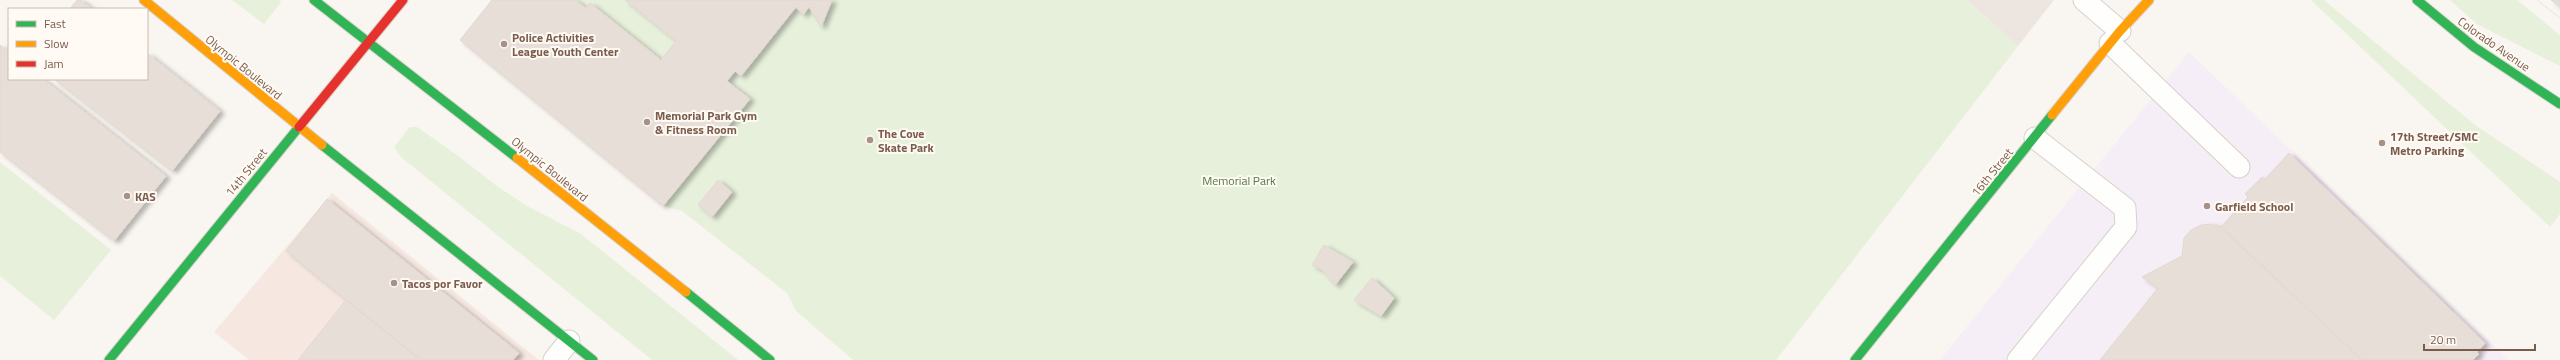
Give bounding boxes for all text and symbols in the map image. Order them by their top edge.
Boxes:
legend [8,8,148,80]
street label: Colorado Avenue [2454,12,2534,76]
text: Fast [44,14,67,33]
place label: Police Activities League Youth Center [512,28,619,61]
street label: Olympic Boulevard [201,30,287,104]
text: Slow [44,34,69,53]
marker: Police Activities League Youth Center [499,39,509,49]
text: Jam [44,54,64,73]
place label: Memorial Park Gym & Fitness Room [655,106,757,139]
marker: Memorial Park Gym & Fitness Room [642,117,652,127]
place label: The Cove Skate Park [878,124,935,157]
place label: 17th Street/SMC Metro Parking [2390,127,2478,160]
street label: Olympic Boulevard [507,132,593,206]
marker: The Cove Skate Park [865,135,875,145]
marker: 17th Street/SMC Metro Parking [2377,138,2387,148]
street label: 14th Street [220,143,272,200]
street label: 16th Street [1966,143,2018,200]
park label: Memorial Park [1202,171,1276,190]
place label: KAS [135,187,156,206]
marker: KAS [122,191,132,201]
place label: Garfield School [2215,197,2293,216]
marker: Garfield School [2202,201,2212,211]
place label: Tacos por Favor [402,274,483,293]
marker: Tacos por Favor [389,278,399,288]
scale bar [2424,326,2535,352]
text: 20 m [2430,330,2456,349]

